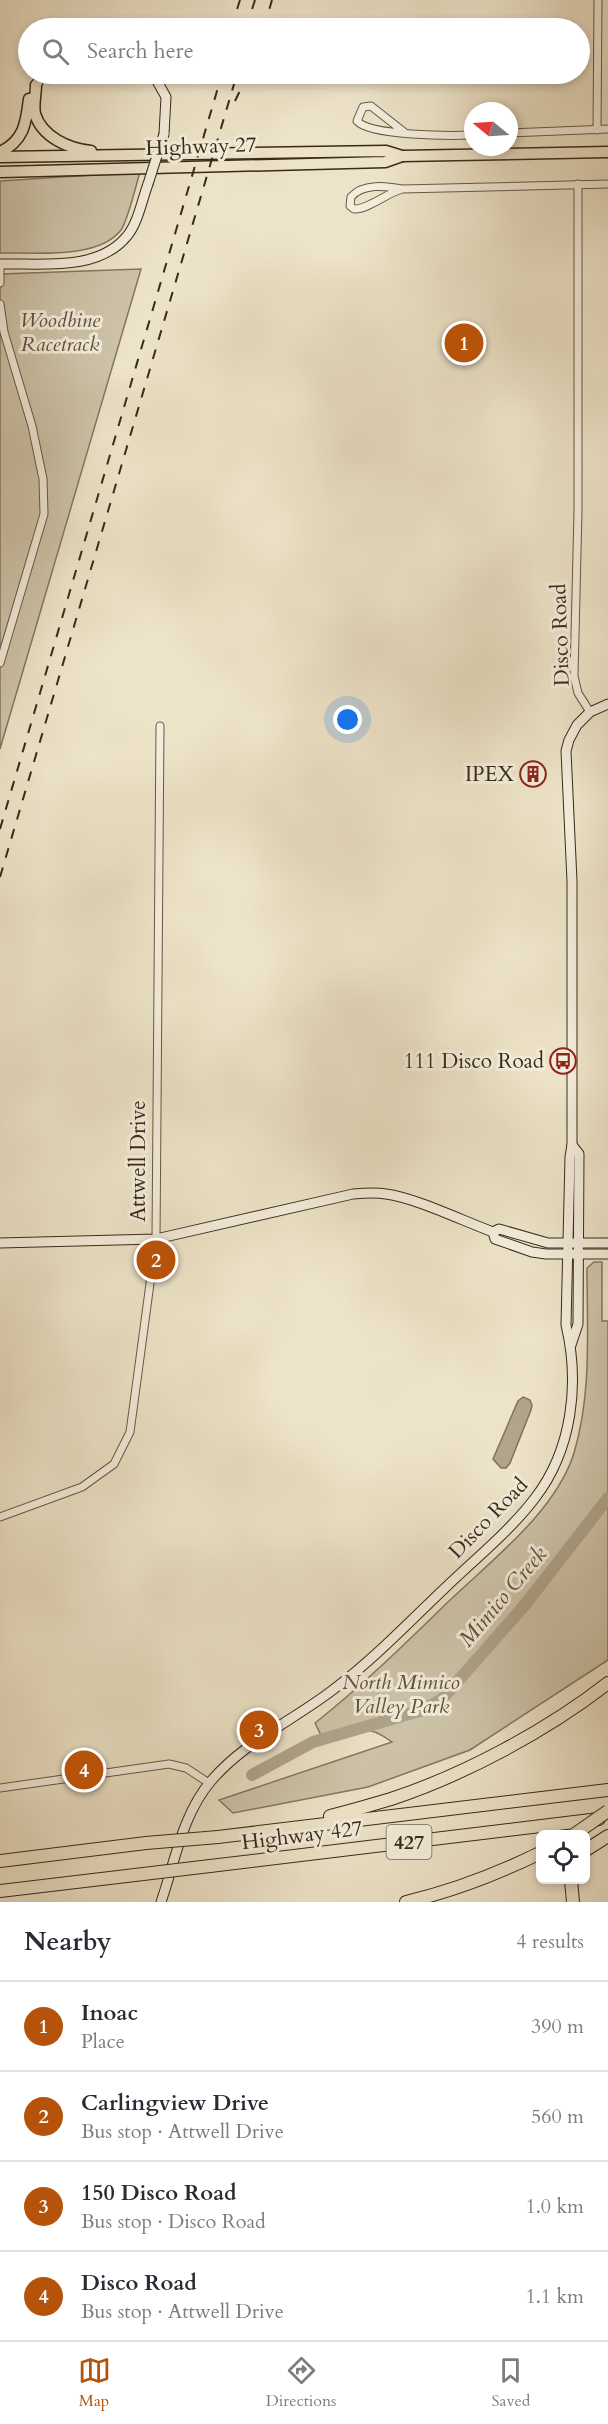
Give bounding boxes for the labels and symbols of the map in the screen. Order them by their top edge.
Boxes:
north arrow [464,102,518,156]
street label: Highway 27 [145,130,257,163]
park label: Woodbine Racetrack [20,306,101,359]
pin: 1 [444,320,484,366]
street label: Disco Road [544,583,577,687]
your location [333,705,362,734]
building icon: IPEX [518,759,548,789]
place label: IPEX [465,760,514,789]
bus stop icon: 111 Disco Road [548,1046,578,1076]
place label: 111 Disco Road [403,1047,544,1076]
street label: Attwell Drive [124,1100,153,1222]
pin: 2 [136,1238,176,1282]
street label: Disco Road [442,1471,534,1565]
water label: Mimico Creek [452,1540,554,1653]
park label: North Mimico Valley Park [342,1668,460,1721]
pin: 3 [240,1708,278,1752]
pin: 4 [64,1748,104,1792]
street label: Highway 427 [240,1814,364,1857]
road number: 427 [386,1825,432,1859]

